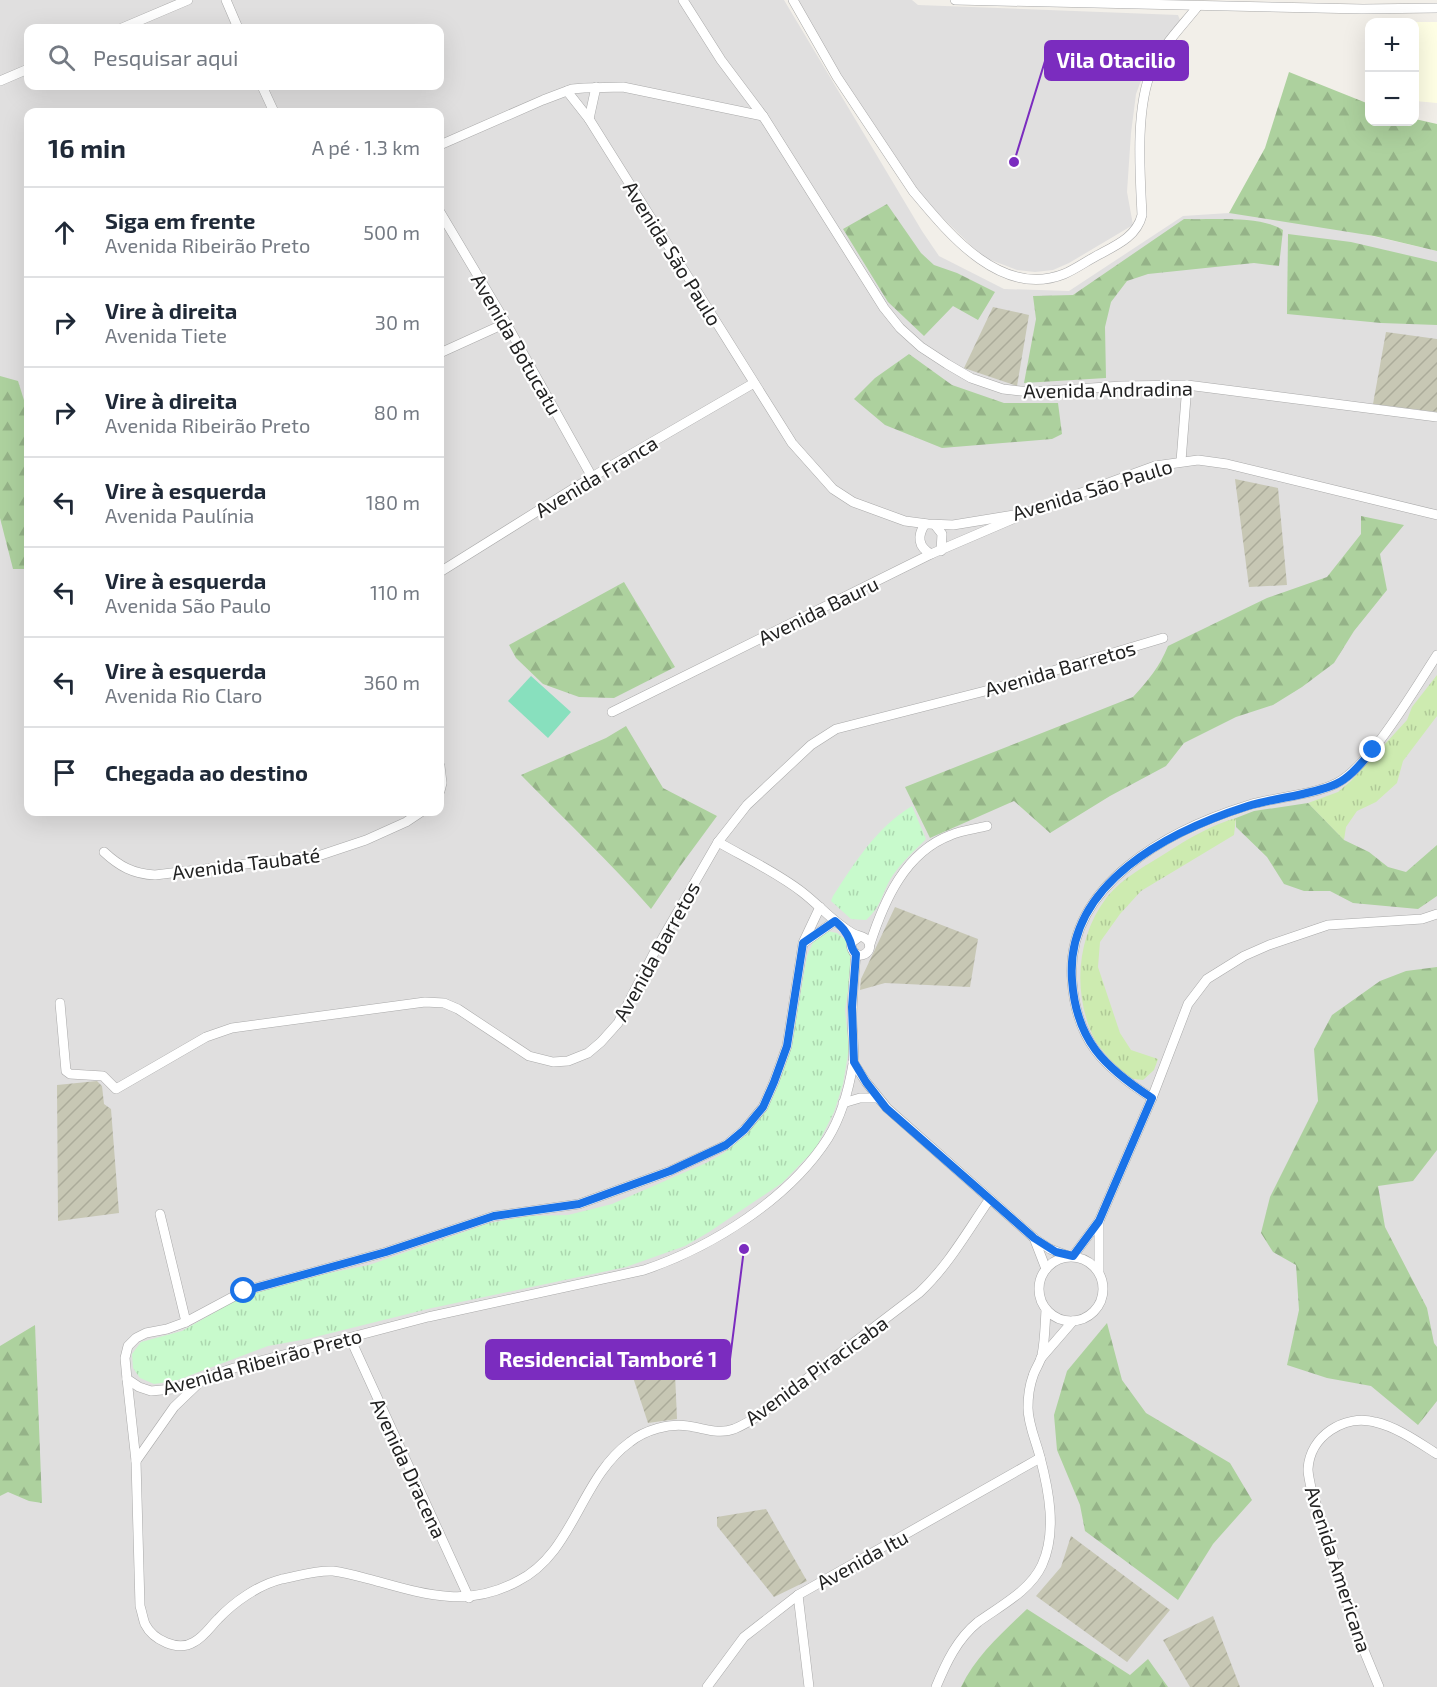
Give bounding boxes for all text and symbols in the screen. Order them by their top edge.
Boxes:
map controls [1365,18,1419,126]
button: + [1365,18,1419,72]
search box [24,24,444,90]
icon: search [45,41,78,74]
callout: Vila Otacilio [1045,41,1188,80]
text: Pesquisar aqui [93,44,239,70]
text: Vila Otacilio [1056,47,1176,72]
button: − [1365,72,1419,126]
text: 16 min [48,132,126,163]
text: A pé · 1.3 km [312,135,420,159]
street label: Avenida São Paulo [619,176,727,330]
text: Siga em frente [105,207,255,233]
icon: ahead [48,216,81,249]
text: 500 m [363,220,420,244]
text: Avenida Ribeirão Preto [105,233,310,257]
street label: Avenida Botucatu [467,269,567,419]
text: Vire à direita [105,297,237,323]
icon: right [48,306,81,339]
text: 30 m [375,310,420,334]
text: Avenida Tiete [105,323,227,347]
street label: Avenida Andradina [1023,376,1193,402]
text: Vire à direita [105,387,237,413]
icon: right [48,396,81,429]
text: 80 m [374,400,420,424]
text: Avenida Ribeirão Preto [105,413,310,437]
street label: Avenida Franca [530,430,662,522]
street label: Avenida São Paulo [1009,453,1175,525]
text: Vire à esquerda [105,477,266,503]
icon: left [48,486,81,519]
text: 180 m [366,490,420,514]
text: Avenida Paulínia [105,503,254,527]
text: Vire à esquerda [105,567,266,593]
street label: Avenida Bauru [754,571,882,649]
icon: left [48,576,81,609]
text: 110 m [370,580,420,604]
text: Avenida São Paulo [105,593,271,617]
street label: Avenida Barretos [982,635,1138,701]
text: Vire à esquerda [105,657,266,683]
icon: left [48,666,81,699]
text: 360 m [363,670,420,694]
text: Avenida Rio Claro [105,683,262,707]
route end [1359,736,1385,762]
icon: arrive [48,756,81,789]
text: Chegada ao destino [105,759,308,785]
street label: Avenida Taubaté [171,842,321,884]
street label: Avenida Barretos [608,877,704,1025]
route start [230,1277,256,1303]
street label: Avenida Piracicaba [740,1310,892,1430]
street label: Avenida Ribeirão Preto [160,1323,364,1399]
callout: Residencial Tamboré 1 [486,1340,730,1379]
text: Residencial Tamboré 1 [499,1346,717,1371]
street label: Avenida Dracena [366,1394,452,1542]
street label: Avenida Americana [1301,1483,1377,1655]
street label: Avenida Itu [812,1524,912,1594]

